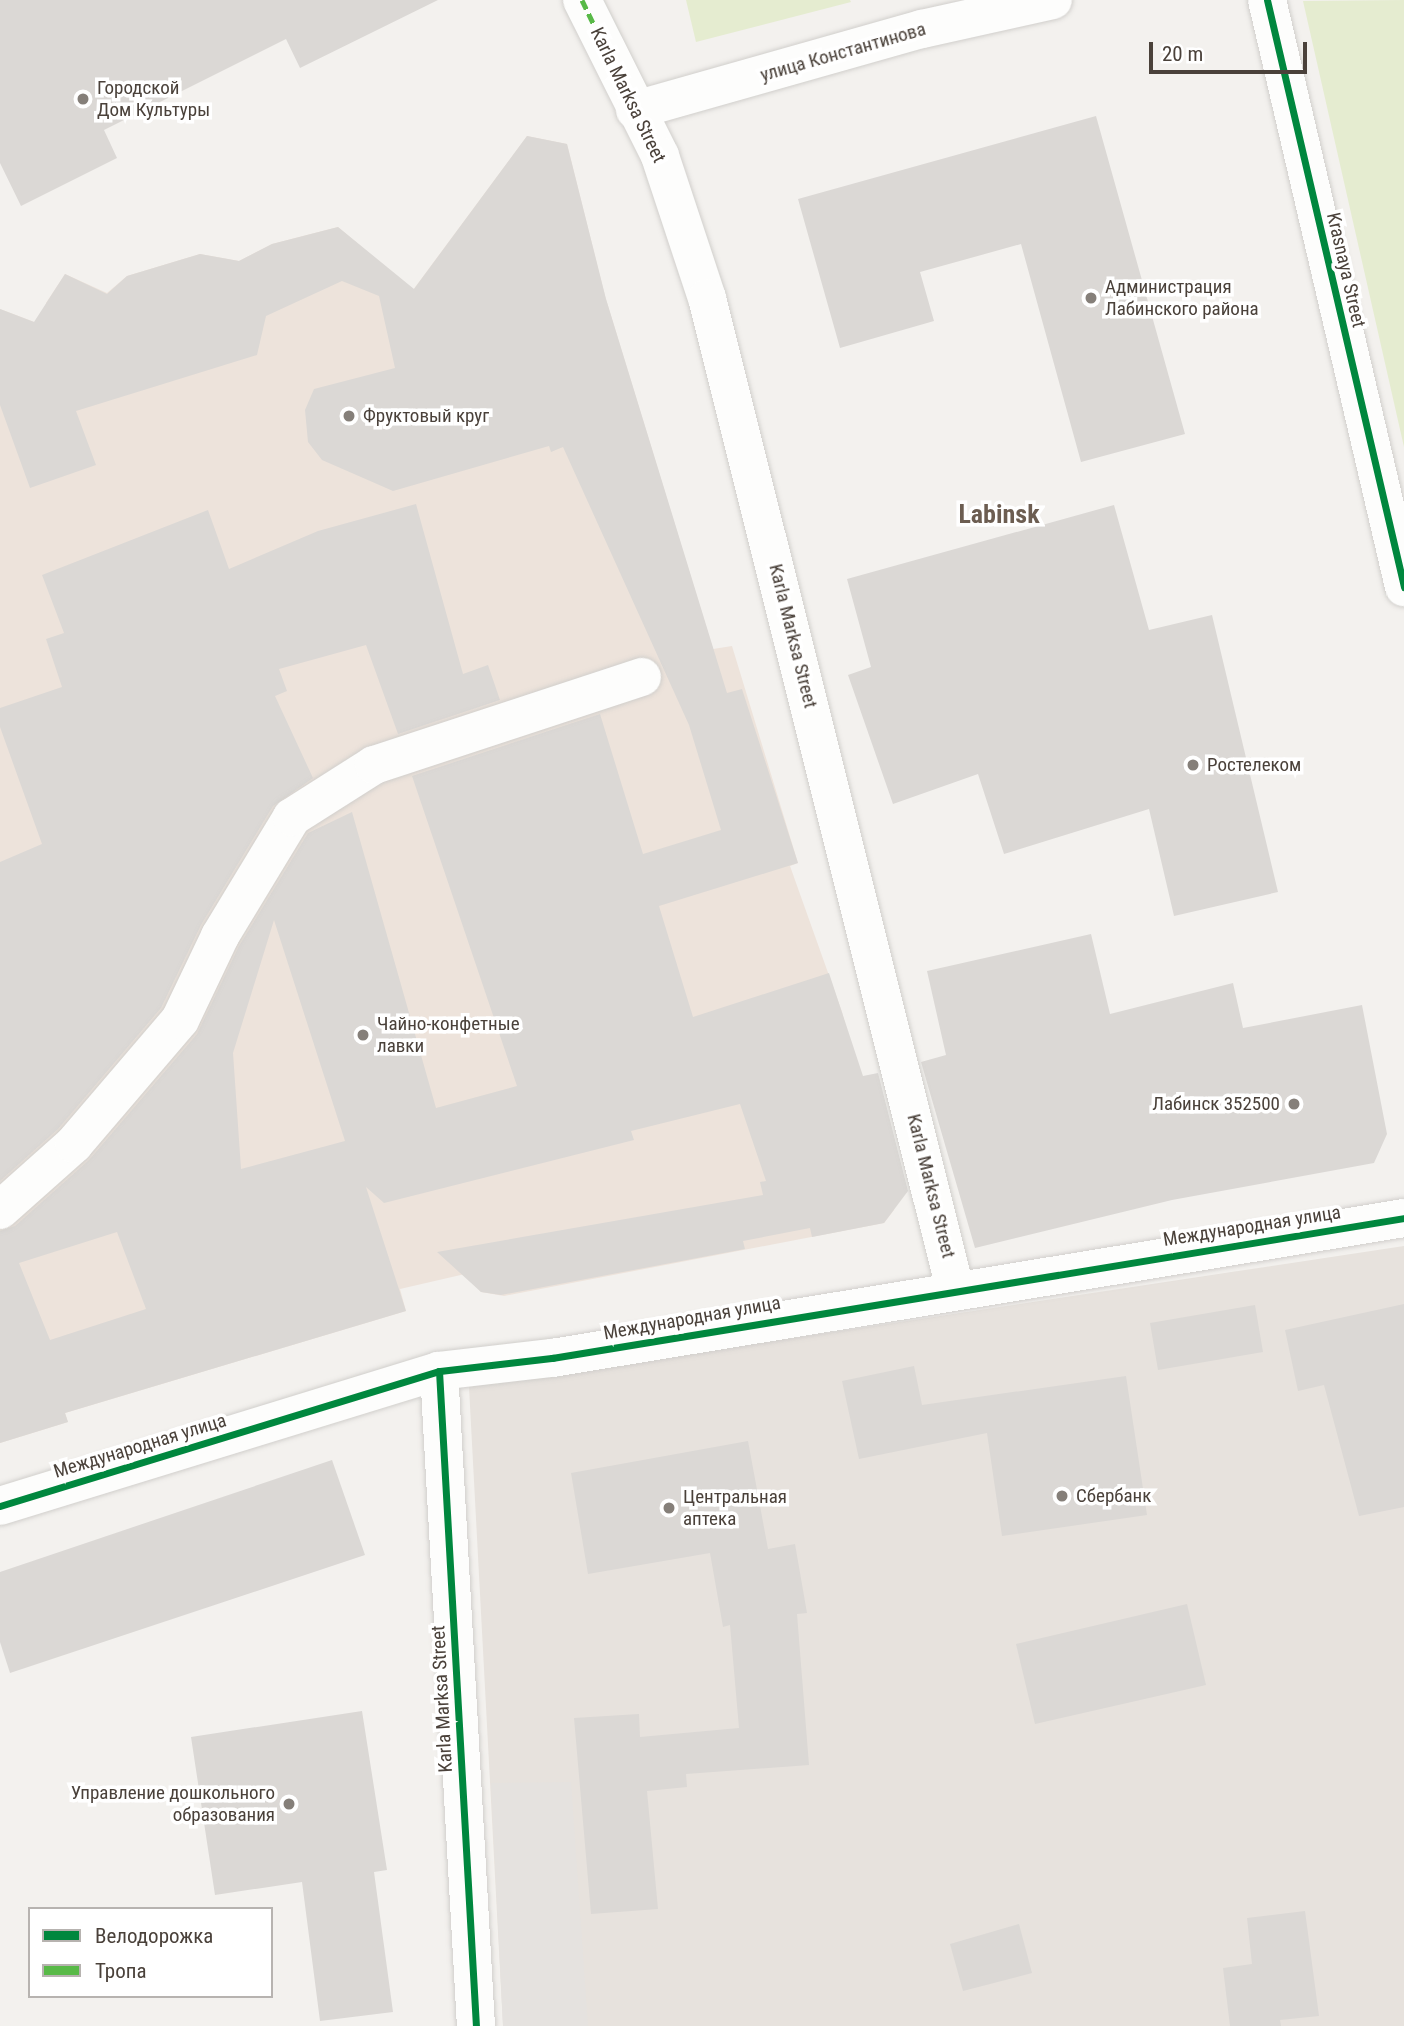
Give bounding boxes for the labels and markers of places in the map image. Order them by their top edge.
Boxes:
place label: Городской Дом Культуры [97,77,210,121]
marker: Городской Дом Культуры [75,91,91,107]
place label: Администрация Лабинского района [1105,276,1259,320]
marker: Администрация Лабинского района [1083,290,1099,306]
place label: Фруктовый круг [363,405,489,427]
marker: Фруктовый круг [341,408,357,424]
place label: Ростелеком [1207,754,1301,776]
marker: Ростелеком [1185,757,1201,773]
place label: Чайно-конфетные лавки [377,1013,520,1057]
marker: Чайно-конфетные лавки [355,1027,371,1043]
place label: Лабинск 352500 [1152,1093,1280,1115]
marker: Лабинск 352500 [1286,1096,1302,1112]
place label: Сбербанк [1076,1485,1151,1507]
place label: Центральная аптека [683,1486,787,1530]
marker: Сбербанк [1054,1488,1070,1504]
marker: Центральная аптека [661,1500,677,1516]
place label: Управление дошкольного образования [71,1782,275,1826]
marker: Управление дошкольного образования [281,1796,297,1812]

